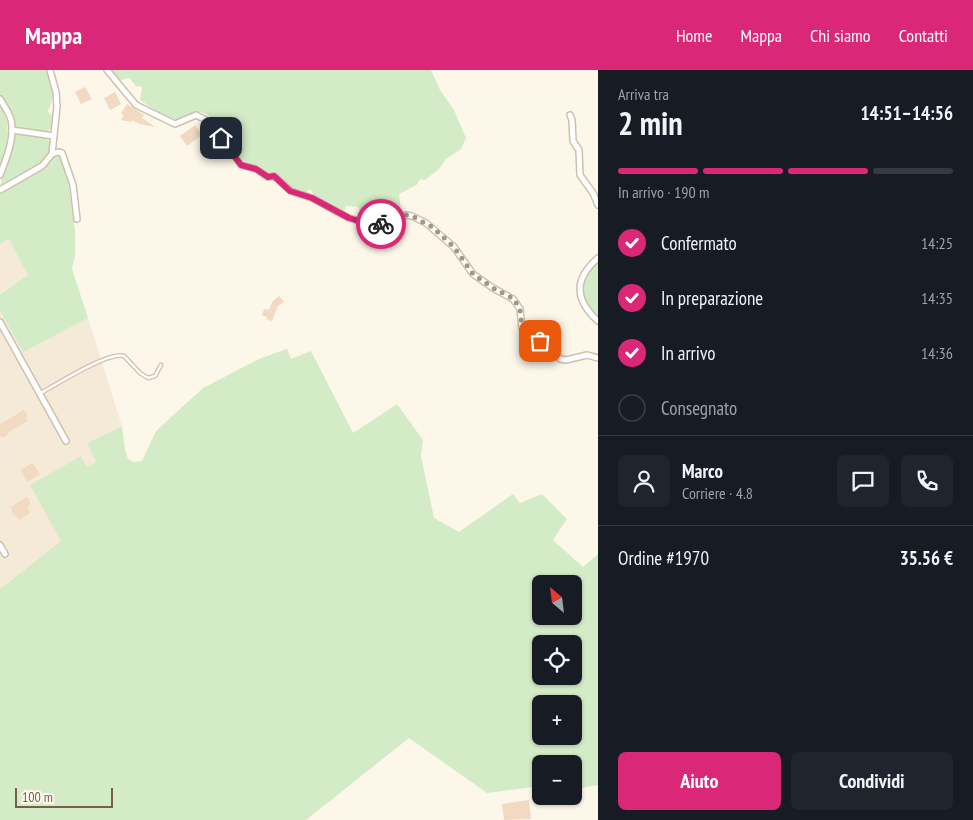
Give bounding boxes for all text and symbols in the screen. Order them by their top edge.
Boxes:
text: Mappa [25,20,82,51]
text: Home [676,24,713,47]
text: Mappa [741,24,782,47]
text: Chi siamo [810,24,871,47]
text: Contatti [899,24,948,47]
text: Arriva tra [618,84,669,104]
text: 14:51–14:56 [860,101,953,125]
text: 2 min [618,102,683,144]
pin [200,117,242,159]
icon: home [207,124,235,152]
text: In arrivo · 190 m [618,182,710,202]
courier [356,199,406,249]
icon: bike [367,210,395,238]
icon: check [618,229,646,257]
text: Confermato [661,231,737,255]
text: 14:25 [921,233,953,253]
icon: check [618,284,646,312]
text: In preparazione [661,286,763,310]
text: 14:35 [921,288,953,308]
pin [519,320,561,362]
icon: bag [526,327,554,355]
icon: check [618,339,646,367]
text: In arrivo [661,341,716,365]
text: 14:36 [921,343,953,363]
text: Consegnato [661,396,737,420]
button: person [618,455,670,507]
button: chat [837,455,889,507]
button: phone [901,455,953,507]
text: Marco [682,459,723,483]
text: Corriere · 4.8 [682,483,753,503]
text: Ordine #1970 [618,546,709,570]
text: 35.56 € [900,546,953,570]
north arrow [532,575,582,625]
map controls [532,575,582,805]
button: locate [532,635,582,685]
button: + [532,695,582,745]
button: Aiuto [618,752,781,810]
button: Condividi [791,752,953,810]
button: − [532,755,582,805]
scale bar [15,785,112,808]
text: 100 m [22,788,53,806]

